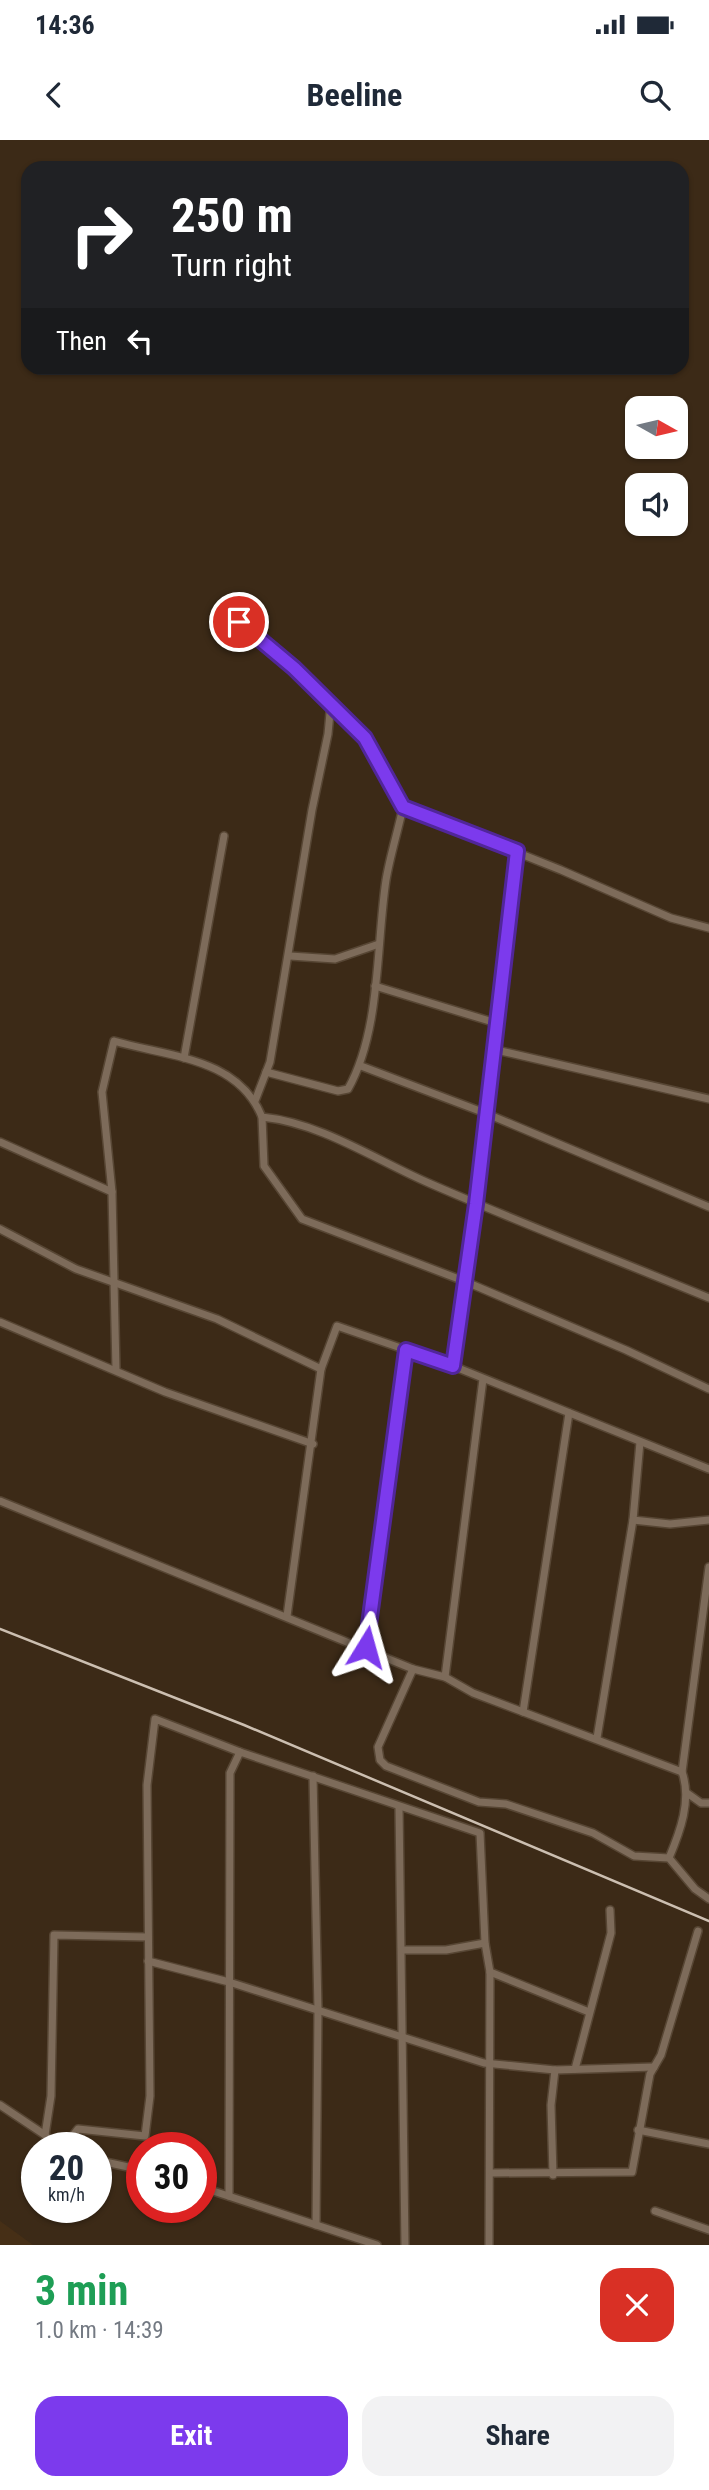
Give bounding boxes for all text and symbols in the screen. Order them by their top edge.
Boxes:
text: 14:36 [35,10,95,40]
icon: back [35,76,73,114]
text: Beeline [307,76,402,114]
icon: search [636,76,674,114]
text: 250 m [171,187,293,244]
icon: right [56,189,147,280]
text: Turn right [171,246,292,284]
icon: left [121,322,159,360]
text: Then [56,326,107,356]
north arrow [625,396,688,458]
map controls [625,396,688,536]
button: sound [625,473,688,536]
pin [209,592,269,652]
icon: arrive [220,603,258,641]
position arrow [329,1610,403,1684]
speed limit sign: 30 [126,2132,217,2223]
text: 20 [49,2148,84,2189]
text: km/h [48,2184,85,2205]
text: 3 min [35,2266,128,2315]
button: close [600,2268,674,2342]
text: 1.0 km · 14:39 [35,2317,164,2344]
button: Exit [35,2396,348,2476]
button: Share [362,2396,674,2476]

